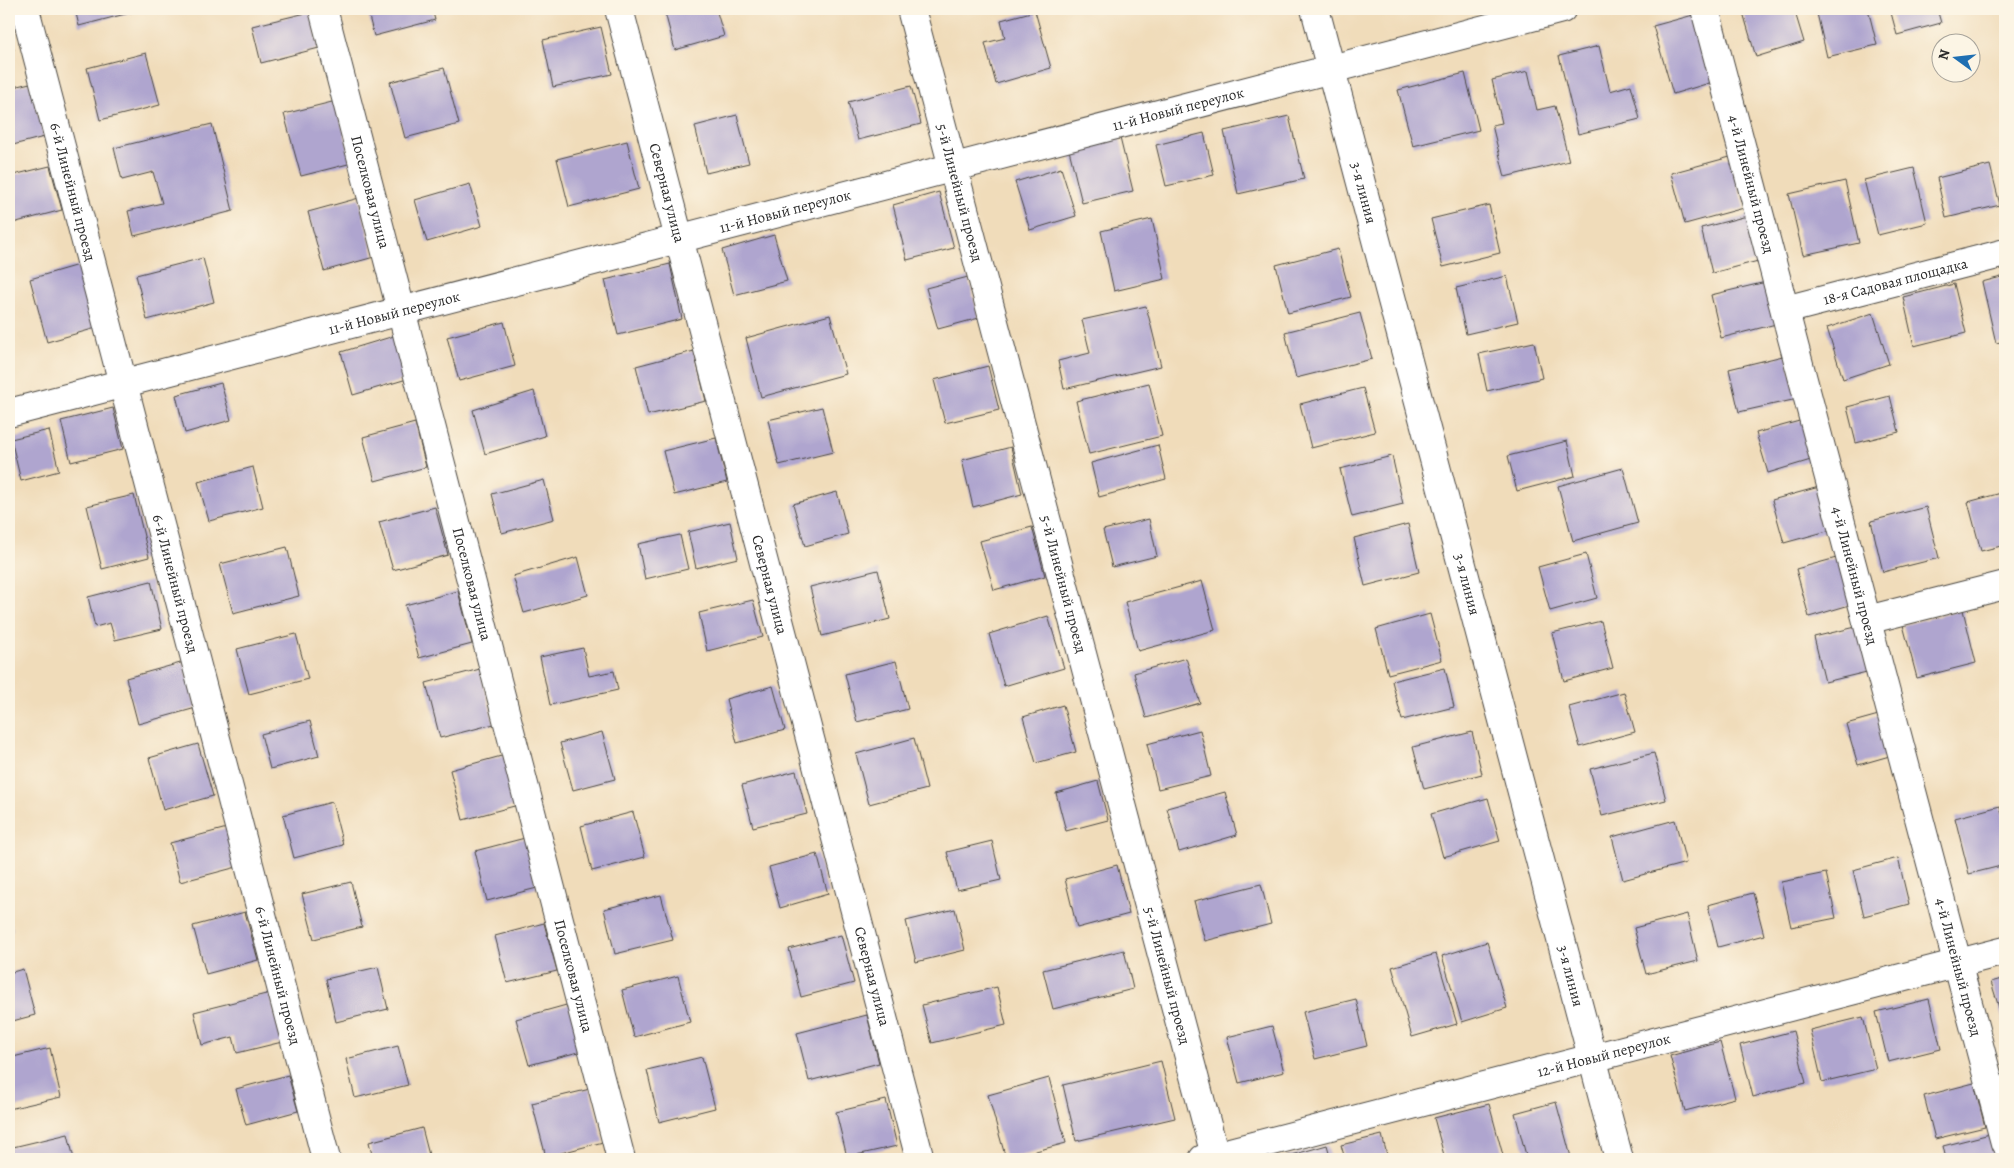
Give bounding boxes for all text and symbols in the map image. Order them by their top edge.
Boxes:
north arrow [1932,32,1982,82]
text: N [1933,47,1954,62]
street label: 11-й Новый переулок [1110,82,1246,136]
street label: 4-й Линейный проезд [1723,113,1779,255]
street label: 6-й Линейный проезд [45,120,101,263]
street label: 5-й Линейный проезд [932,121,988,264]
street label: Поселковая улица [346,133,395,251]
street label: Северная улица [645,141,690,245]
street label: 3-я линия [1346,160,1381,226]
street label: 11-й Новый переулок [717,184,853,238]
street label: 18-я Садовая площадка [1821,253,1970,310]
street label: 11-й Новый переулок [326,286,462,339]
street label: 4-й Линейный проезд [1827,504,1883,647]
street label: 6-й Линейный проезд [148,512,203,655]
street label: 5-й Линейный проезд [1036,513,1091,655]
street label: Поселковая улица [448,525,496,643]
street label: Северная улица [747,533,792,637]
street label: 3-я линия [1449,551,1485,617]
street label: 4-й Линейный проезд [1931,896,1986,1038]
street label: 6-й Линейный проезд [250,904,306,1047]
street label: 5-й Линейный проезд [1139,904,1195,1047]
street label: Поселковая улица [549,917,598,1035]
street label: Северная улица [850,925,895,1028]
street label: 3-я линия [1553,943,1588,1009]
street label: 12-й Новый переулок [1535,1028,1673,1082]

